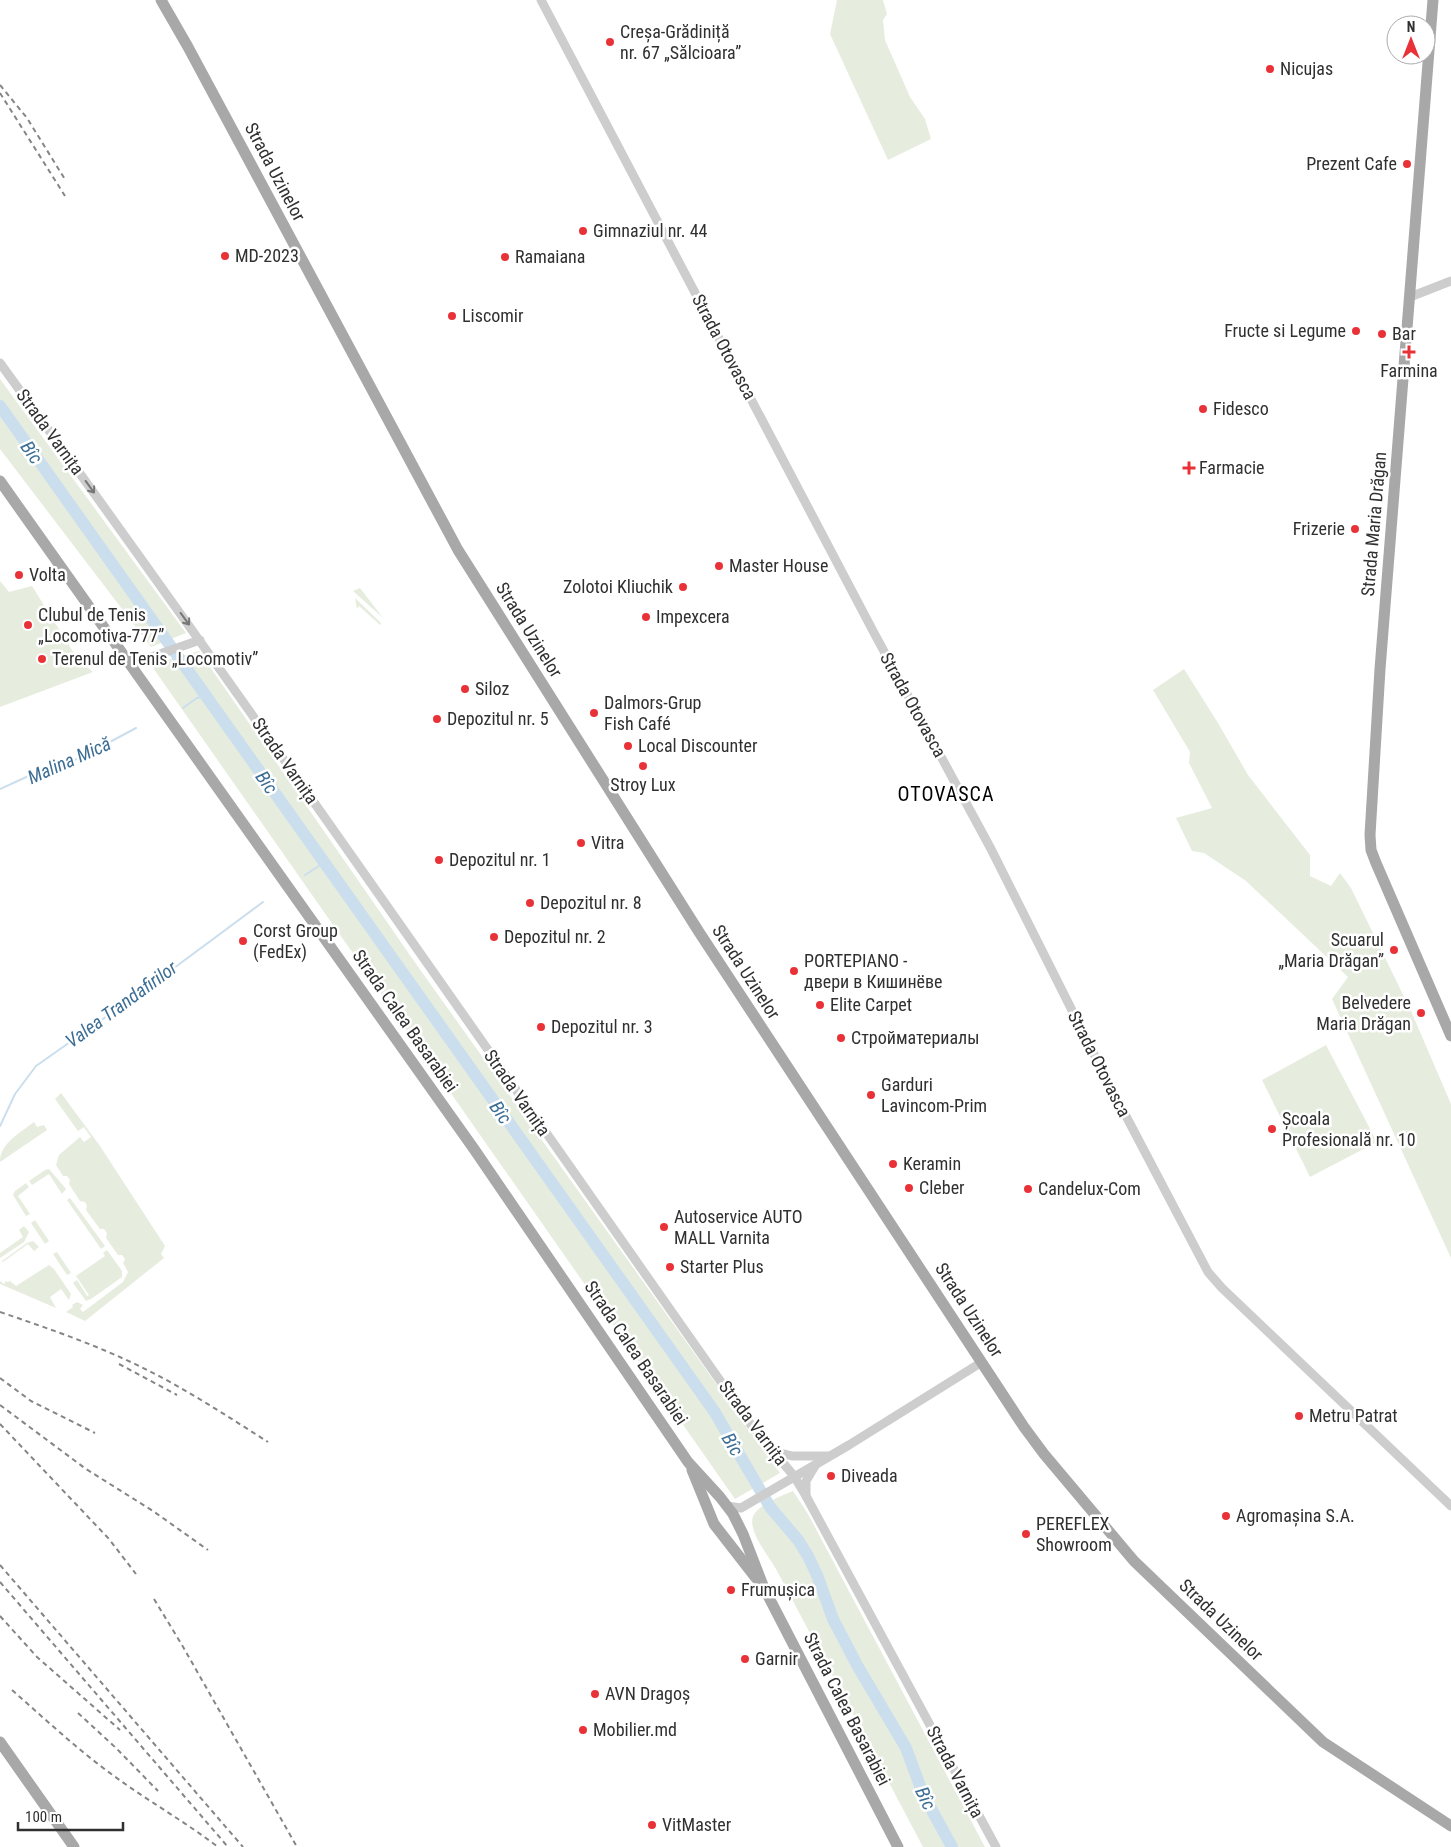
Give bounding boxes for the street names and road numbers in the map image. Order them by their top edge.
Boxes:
street label: Strada Uzinelor [241,119,310,225]
street label: Strada Otovasca [688,290,761,403]
street label: Strada Varnița [12,385,88,479]
street label: Strada Maria Drăgan [1357,451,1390,597]
street label: Strada Uzinelor [492,578,567,682]
street label: Strada Otovasca [876,649,951,761]
street label: Strada Varnița [247,713,323,809]
street label: Strada Uzinelor [708,921,785,1023]
street label: Strada Calea Basarabiei [348,946,462,1096]
street label: Strada Otovasca [1064,1007,1135,1120]
street label: Strada Varnița [479,1045,555,1141]
street label: Strada Uzinelor [931,1259,1008,1361]
street label: Strada Calea Basarabiei [580,1277,692,1429]
street label: Strada Varnița [714,1376,792,1470]
street label: Strada Uzinelor [1175,1575,1268,1665]
street label: Strada Calea Basarabiei [800,1629,895,1789]
street label: Strada Varnița [922,1722,988,1822]

